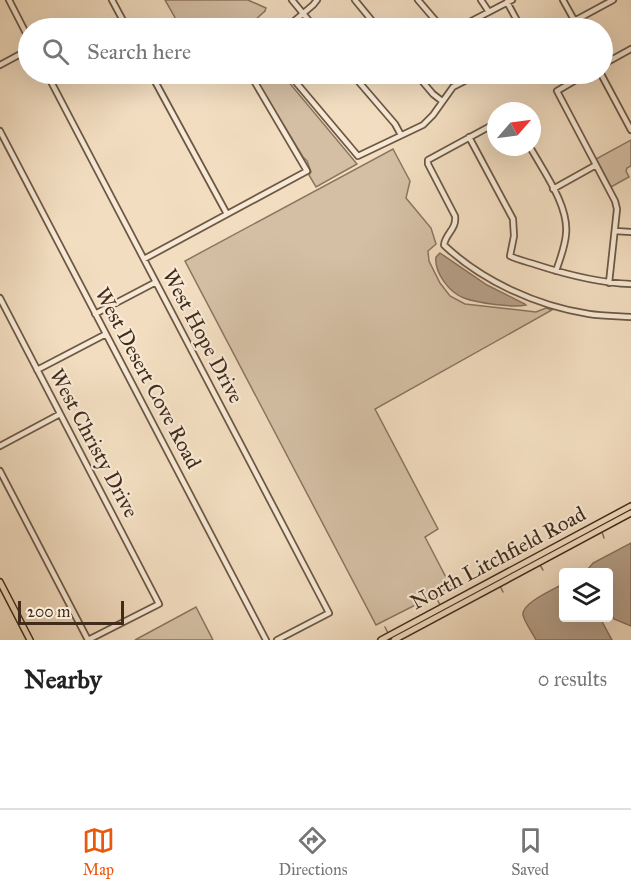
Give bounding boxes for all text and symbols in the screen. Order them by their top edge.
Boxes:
search box [18,18,613,84]
icon: search [39,35,72,68]
text: Search here [87,38,191,65]
north arrow [487,102,541,156]
street label: West Hope Drive [157,264,249,408]
street label: West Desert Cove Road [89,283,207,474]
street label: West Christy Drive [44,364,144,522]
street label: North Litchfield Road [406,501,591,615]
map controls [559,568,613,622]
button: layers [559,568,613,622]
scale bar [18,598,124,626]
text: 200 m [27,602,70,621]
text: Nearby [24,663,102,695]
text: 0 results [538,667,607,691]
tab: Map [82,824,115,879]
tab: Directions [279,824,347,879]
tab: Saved [511,824,549,879]

